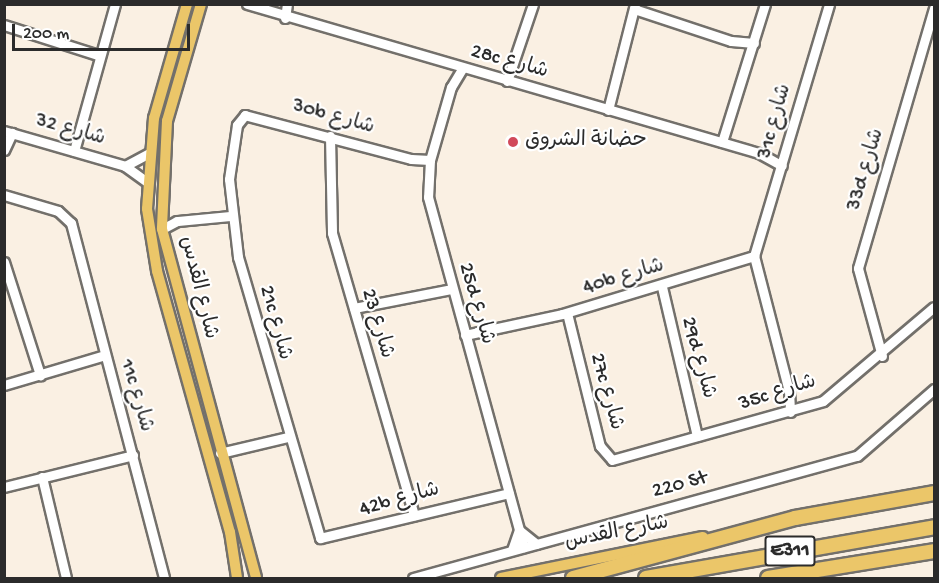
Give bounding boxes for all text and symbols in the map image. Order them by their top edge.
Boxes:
scale bar [15,12,194,50]
text: 200 m [23,24,69,45]
street label: 28c شارع [467,40,551,86]
street label: 31c شارع [753,82,799,162]
street label: 30b شارع [289,94,377,142]
street label: شارع 32 [32,109,108,153]
street label: 33d شارع [843,126,891,214]
place label: حضانة الشروق [525,129,647,155]
marker: حضانة الشروق [506,135,520,149]
street label: شارع القدس [172,234,222,342]
street label: 40b شارع [580,254,668,302]
street label: 25d شارع [451,260,499,348]
street label: 21c شارع [252,283,296,363]
street label: شارع 23 [354,286,398,362]
street label: 29d شارع [674,314,720,402]
street label: 27c شارع [583,351,627,433]
street label: 11c شارع [113,357,157,435]
street label: 35c شارع [736,370,820,418]
street label: 220 St [650,467,710,505]
street label: 42b شارع [357,478,443,524]
street label: شارع القدس [563,512,671,556]
road number: E311 [764,534,816,568]

